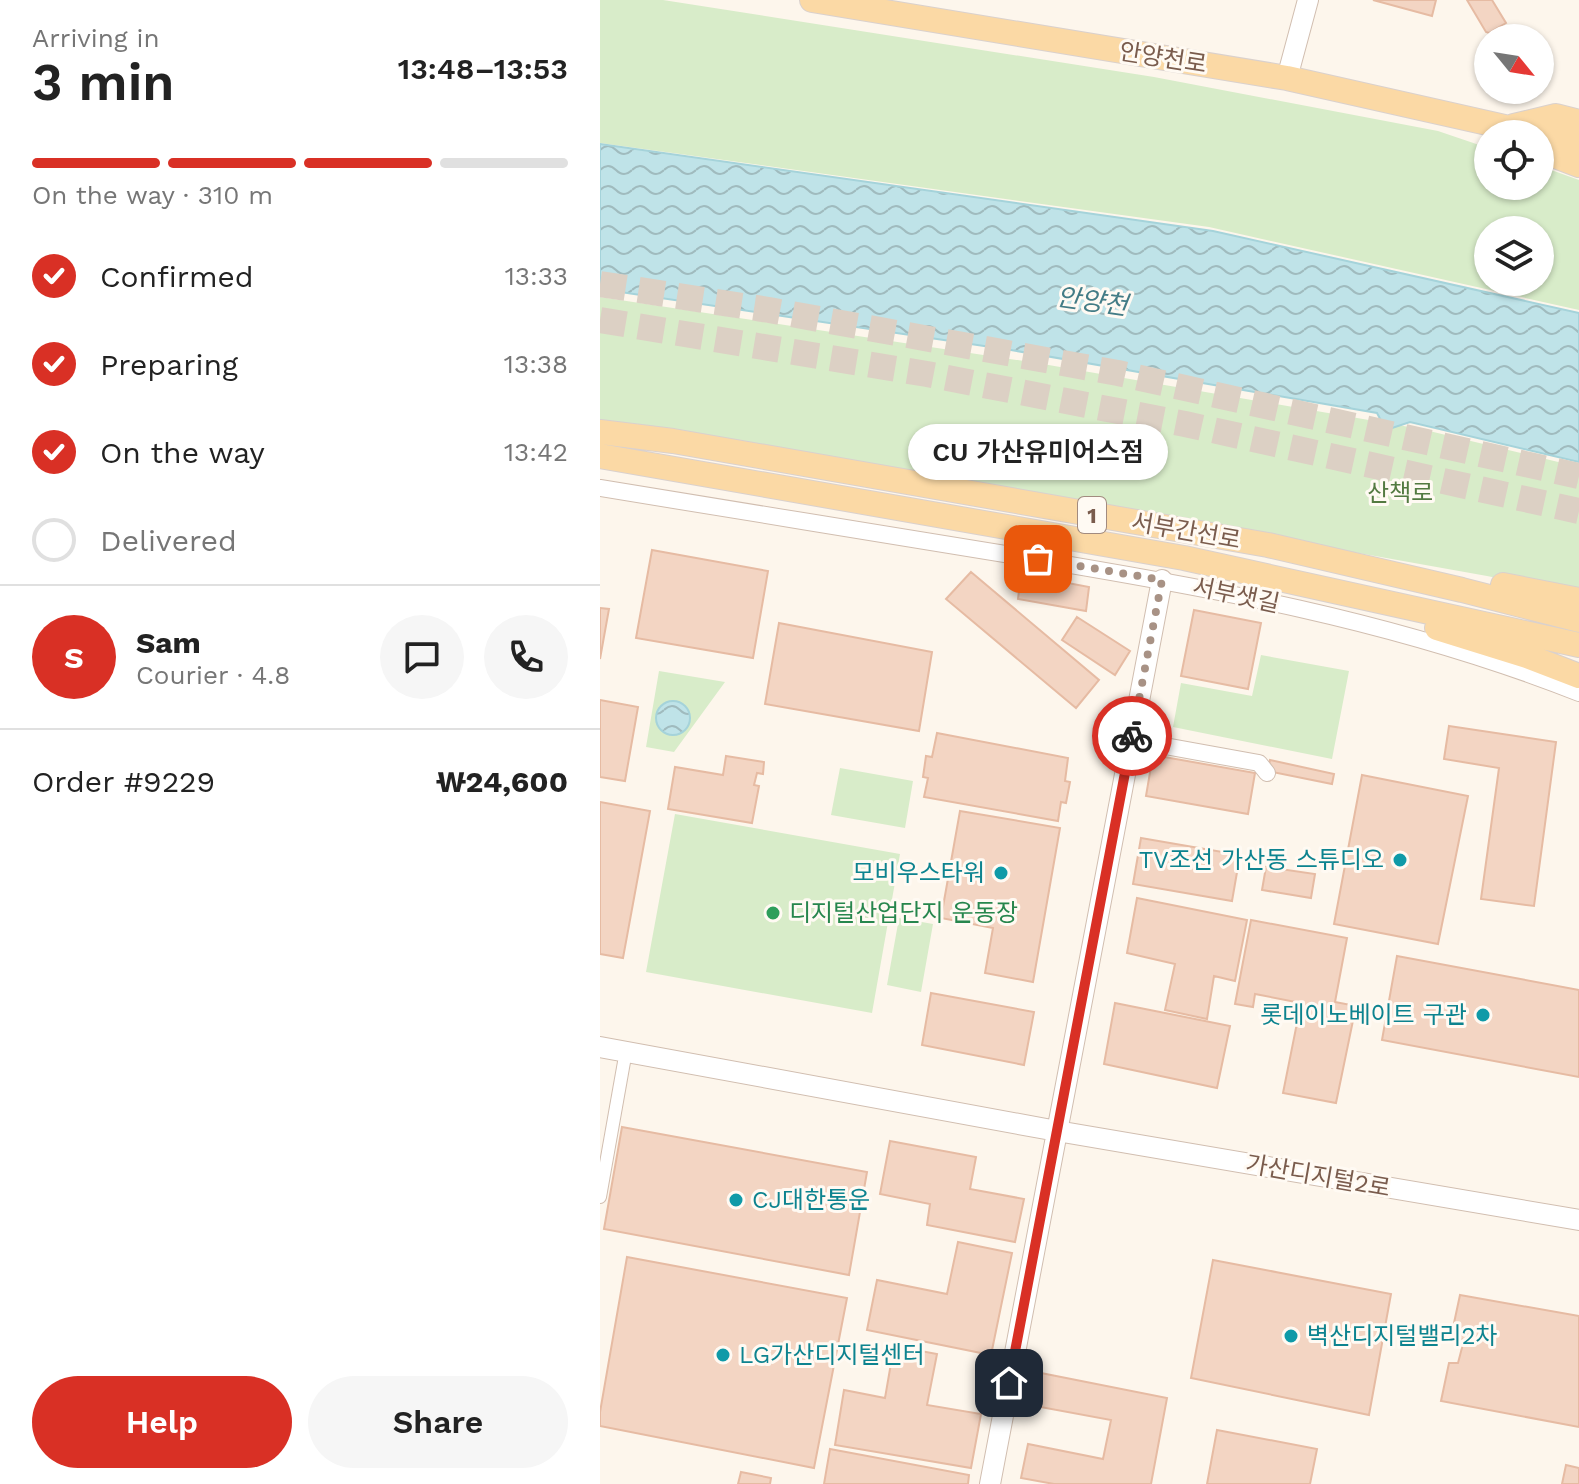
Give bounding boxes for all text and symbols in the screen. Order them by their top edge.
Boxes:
text: Arriving in [32,23,160,53]
north arrow [1474,24,1554,104]
map controls [1474,24,1554,296]
street label: 안양천로 [1117,37,1209,79]
text: 13:48–13:53 [398,51,568,86]
text: 3 min [32,52,175,113]
button: locate [1474,120,1554,200]
text: On the way · 310 m [32,180,273,210]
button: layers [1474,216,1554,296]
icon: check [32,254,76,298]
text: Confirmed [100,259,254,294]
text: 13:33 [505,261,568,291]
water label: 안양천 [1054,281,1133,321]
icon: check [32,342,76,386]
text: Preparing [100,347,238,382]
text: 13:38 [504,349,568,379]
callout: CU 가산유미어스점 [908,423,1168,479]
icon: check [32,430,76,474]
text: On the way [100,435,265,470]
text: 13:42 [504,437,568,467]
text: CU 가산유미어스점 [932,437,1144,467]
park label: 산책로 [1367,479,1433,507]
road number: 1 [1078,497,1106,533]
street label: 서부간선로 [1129,508,1243,554]
text: Delivered [100,523,237,558]
pin [1004,525,1072,593]
icon: bag [1016,537,1060,581]
street label: 서부샛길 [1190,572,1282,618]
button: chat [380,615,464,699]
button: phone [484,615,568,699]
text: Sam [136,625,201,660]
text: S [64,640,84,675]
text: Courier · 4.8 [136,660,290,690]
courier [1092,696,1172,776]
icon: bike [1110,714,1154,758]
text: Order #9229 [32,764,215,799]
text: ₩24,600 [436,764,568,799]
place label: TV조선 가산동 스튜디오 [1139,846,1384,874]
marker: TV조선 가산동 스튜디오 [1391,851,1409,869]
place label: 모비우스타워 [853,859,985,887]
marker: 모비우스타워 [992,864,1010,882]
place label: 디지털산업단지 운동장 [789,899,1018,927]
marker: 디지털산업단지 운동장 [764,904,782,922]
place label: 롯데이노베이트 구관 [1260,1001,1467,1029]
marker: 롯데이노베이트 구관 [1474,1006,1492,1024]
street label: 가산디지털2로 [1243,1149,1393,1203]
place label: CJ대한통운 [752,1186,870,1214]
marker: CJ대한통운 [727,1191,745,1209]
place label: 벽산디지털밸리2차 [1307,1322,1498,1350]
marker: 벽산디지털밸리2차 [1282,1327,1300,1345]
place label: LG가산디지털센터 [739,1341,925,1369]
marker: LG가산디지털센터 [714,1346,732,1364]
pin [975,1349,1043,1417]
icon: home [987,1361,1031,1405]
button: Help [32,1376,292,1468]
button: Share [308,1376,568,1468]

